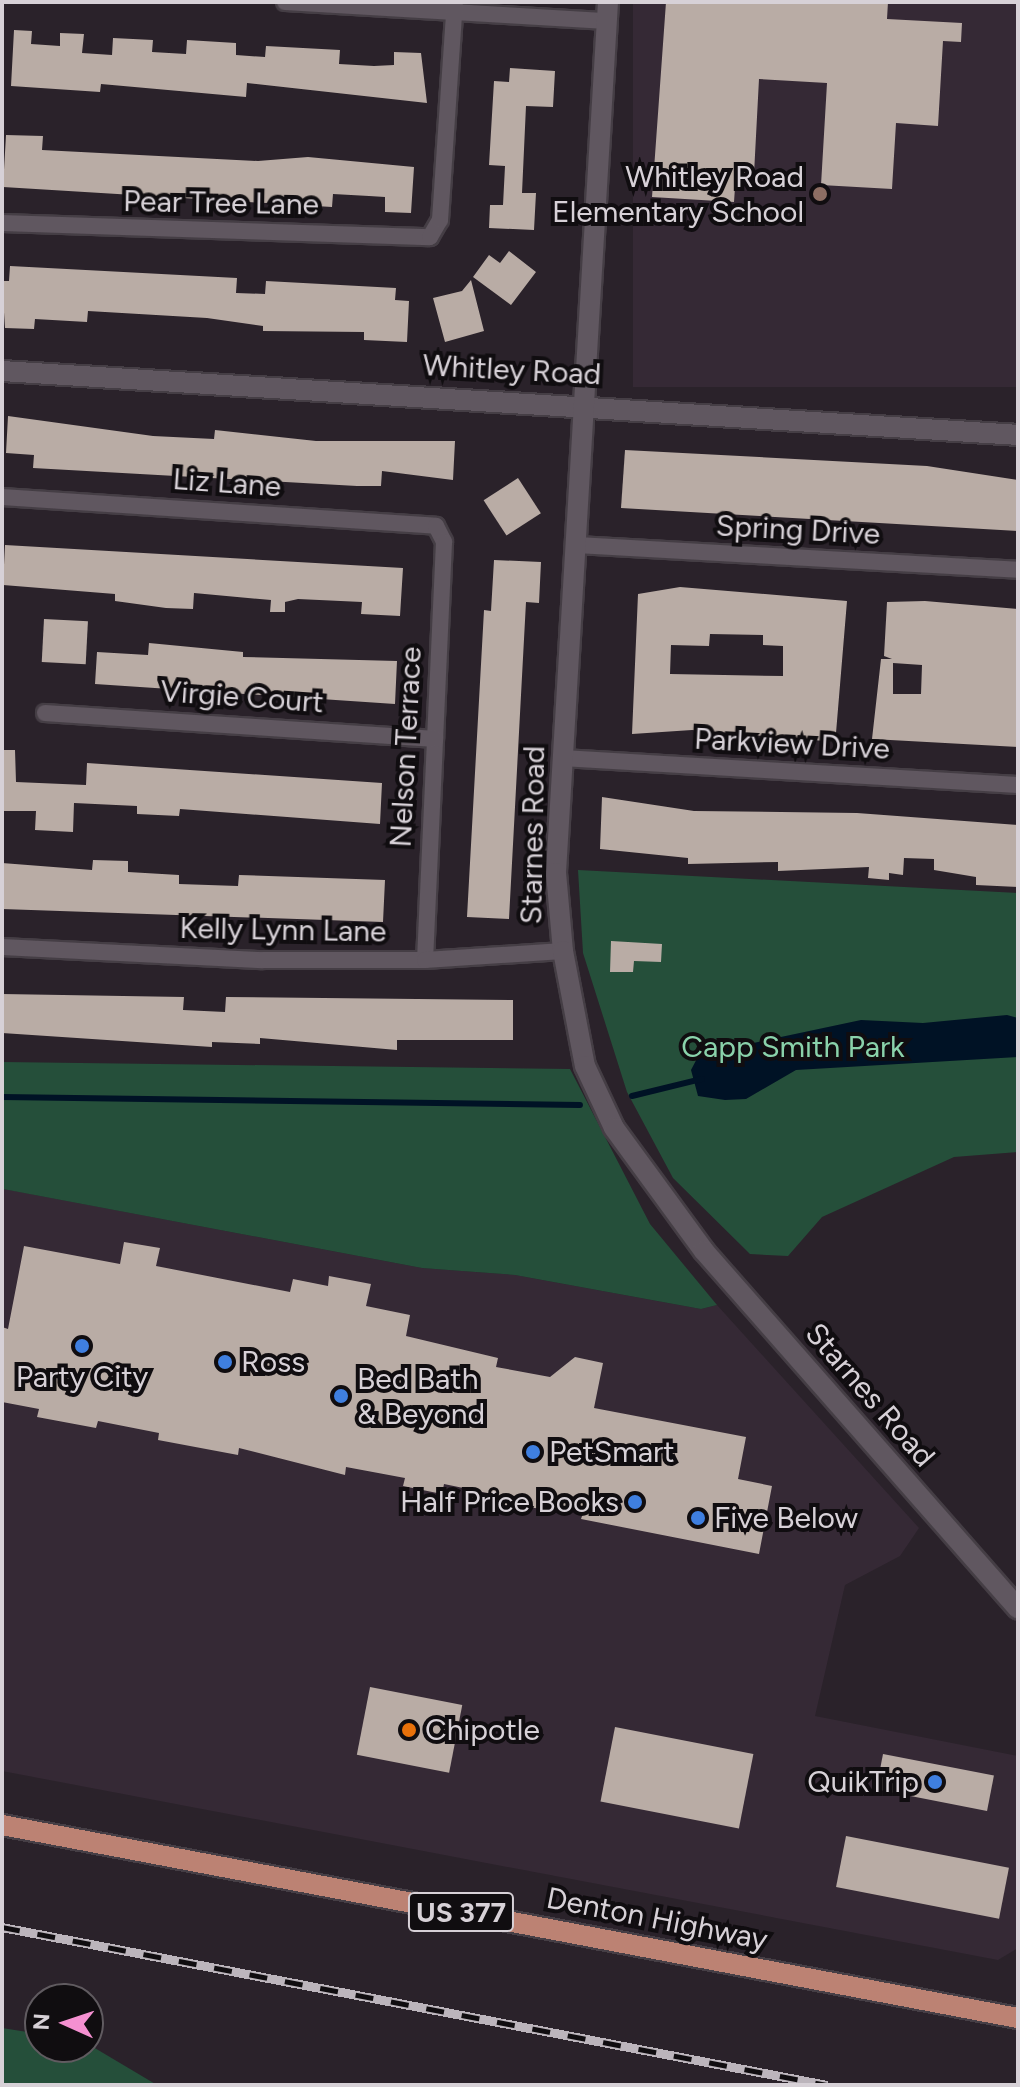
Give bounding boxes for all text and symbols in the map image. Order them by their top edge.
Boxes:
place label: Whitley Road Elementary School [552,159,804,230]
street label: Pear Tree Lane [123,183,319,223]
marker: Whitley Road Elementary School [811,185,829,203]
street label: Whitley Road [422,347,602,393]
street label: Liz Lane [172,461,282,505]
street label: Spring Drive [715,508,881,552]
street label: Nelson Terrace [383,646,429,848]
street label: Virgie Court [159,673,325,721]
street label: Parkview Drive [693,721,891,767]
street label: Starnes Road [513,745,553,925]
street label: Kelly Lynn Lane [179,910,387,950]
park label: Capp Smith Park [681,1029,905,1065]
street label: Starnes Road [798,1316,942,1474]
marker: Party City [73,1337,91,1355]
place label: Ross [241,1344,305,1380]
marker: Ross [216,1353,234,1371]
place label: Party City [16,1359,148,1395]
place label: Bed Bath & Beyond [357,1361,485,1432]
marker: Bed Bath & Beyond [332,1387,350,1405]
place label: PetSmart [549,1434,675,1470]
marker: PetSmart [524,1443,542,1461]
place label: Half Price Books [400,1484,619,1520]
marker: Half Price Books [626,1493,644,1511]
place label: Five Below [714,1500,858,1536]
marker: Five Below [689,1509,707,1527]
place label: Chipotle [425,1712,540,1748]
marker: Chipotle [400,1721,418,1739]
place label: QuikTrip [807,1764,919,1800]
marker: QuikTrip [926,1773,944,1791]
street label: Denton Highway [544,1880,770,1958]
road number: US 377 [407,1888,515,1936]
north arrow [24,1983,104,2063]
text: N [28,2013,55,2031]

